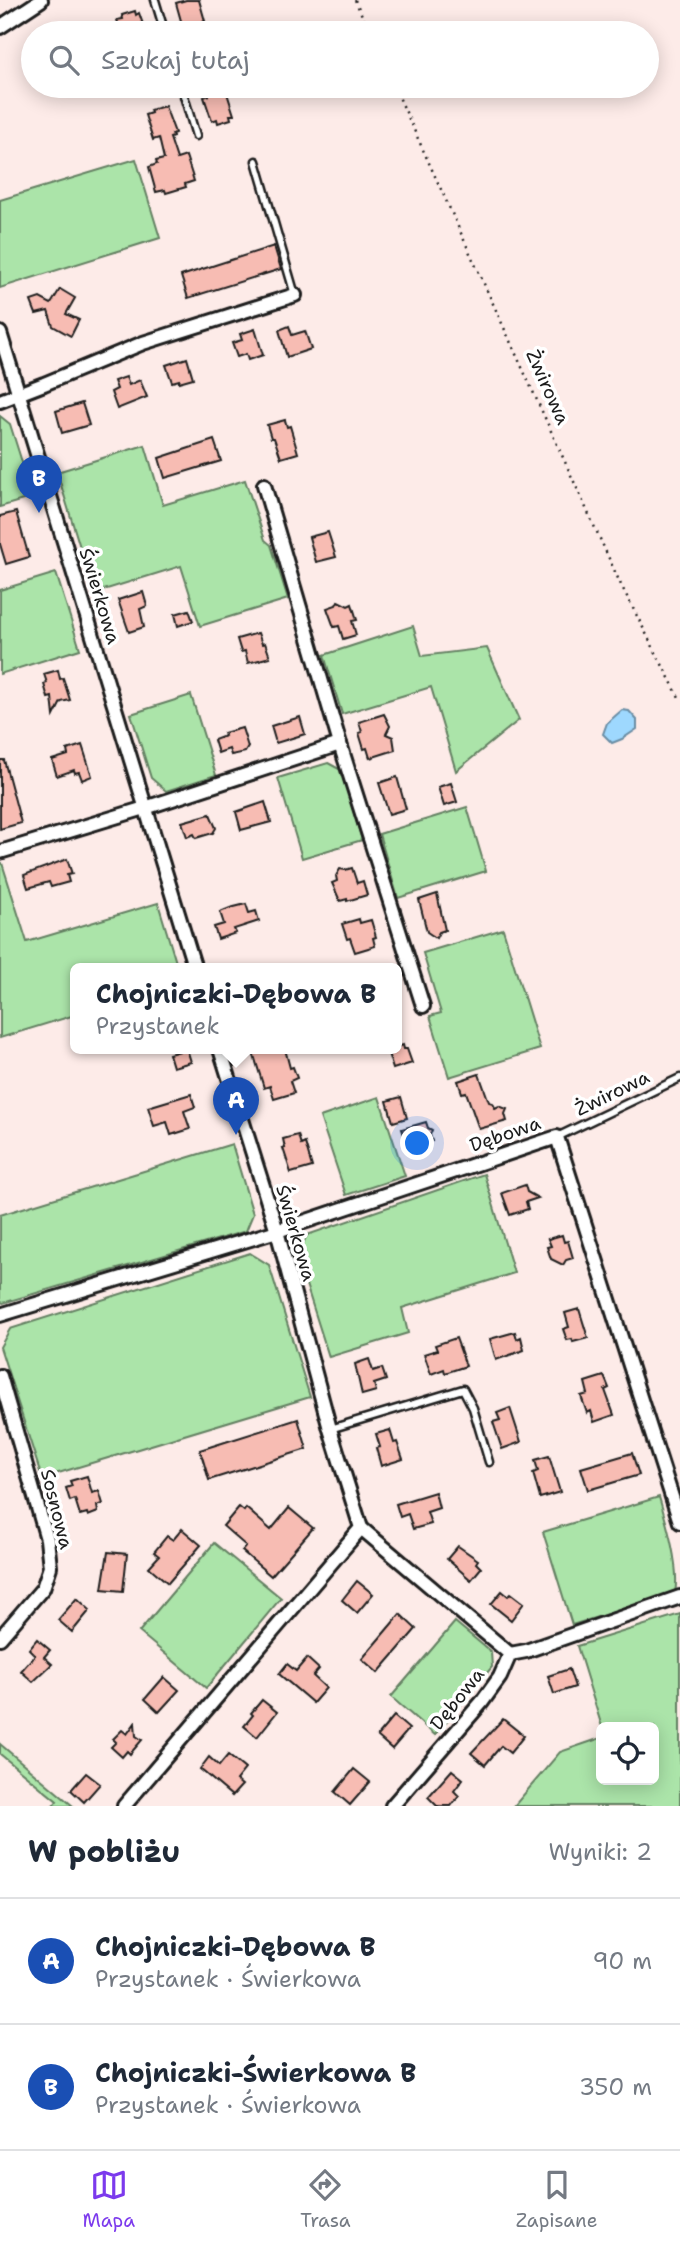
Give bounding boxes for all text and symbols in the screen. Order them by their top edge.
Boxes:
search box [21,21,659,98]
icon: search [45,41,83,79]
text: Szukaj tutaj [101,42,250,77]
street label: Żwirowa [520,345,576,429]
pin: B [16,455,62,513]
street label: Świerkowa [74,545,127,647]
popup [70,963,402,1054]
text: Chojniczki-Dębowa B [96,976,376,1011]
text: Przystanek [96,1011,220,1041]
street label: Żwirowa [571,1064,654,1122]
pin: A [213,1077,259,1135]
street label: Dębowa [466,1110,544,1158]
your location [400,1126,434,1160]
street label: Świerkowa [270,1182,323,1284]
street label: Sosnowa [35,1466,79,1552]
street label: Dębowa [424,1662,490,1735]
map controls [596,1722,659,1785]
button: locate [596,1722,659,1785]
text: W pobliżu [28,1831,180,1872]
text: Wyniki: 2 [548,1837,652,1867]
text: Chojniczki-Dębowa B [95,1929,376,1964]
text: A [42,1946,60,1976]
text: 90 m [592,1946,652,1976]
text: Przystanek · Świerkowa [95,1964,361,1994]
text: Chojniczki-Świerkowa B [95,2055,416,2090]
text: B [44,2072,58,2102]
text: 350 m [579,2072,652,2102]
text: Przystanek · Świerkowa [95,2090,361,2120]
tab: Mapa [83,2166,135,2233]
tab: Trasa [300,2166,351,2233]
tab: Zapisane [516,2166,597,2233]

